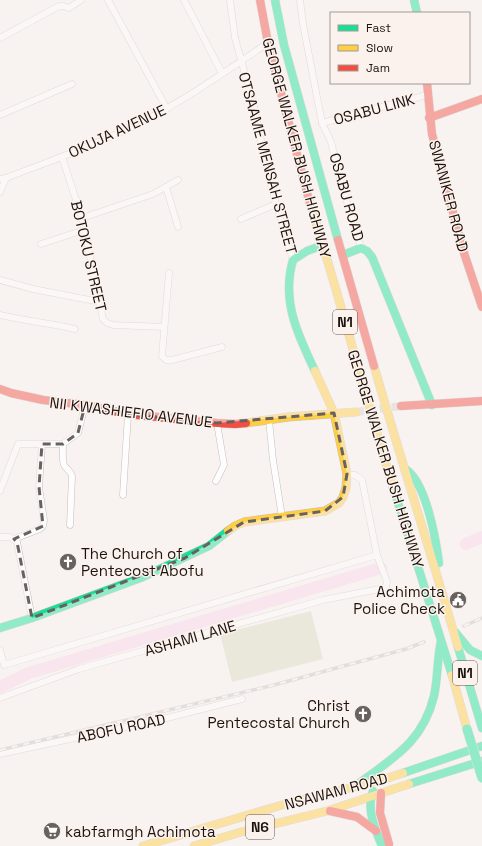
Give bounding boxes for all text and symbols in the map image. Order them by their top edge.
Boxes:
legend [330,12,470,84]
text: Fast [366,20,391,36]
street label: GEORGE WALKER BUSH HIGHWAY [258,36,336,260]
text: Slow [366,40,393,56]
text: Jam [366,60,390,76]
street label: OTSAAME MENSAH STREET [235,70,302,256]
street label: OSABU LINK [331,89,417,129]
street label: OKUJA AVENUE [65,100,169,162]
street label: SWANIKER ROAD [425,138,473,254]
street label: OSABU ROAD [325,151,369,243]
street label: BOTOKU STREET [67,199,111,314]
road number: N1 [333,310,357,334]
street label: GEORGE WALKER BUSH HIGHWAY [344,347,428,571]
street label: NII KWASHIEFIO AVENUE [49,393,213,431]
place label: The Church of Pentecost Abofu [81,544,204,580]
church icon: The Church of Pentecost Abofu [58,552,78,572]
place label: Achimota Police Check [353,582,445,618]
public building icon: Achimota Police Check [448,590,468,610]
street label: ASHAMI LANE [142,616,238,660]
road number: N1 [453,661,477,685]
place label: Christ Pentecostal Church [207,696,350,732]
church icon: Christ Pentecostal Church [353,704,373,724]
street label: ABOFU ROAD [75,709,167,747]
street label: NSAWAM ROAD [282,768,390,814]
road number: N6 [246,815,274,839]
supermarket icon: kabfarmgh Achimota [42,821,62,841]
place label: kabfarmgh Achimota [65,822,216,841]

